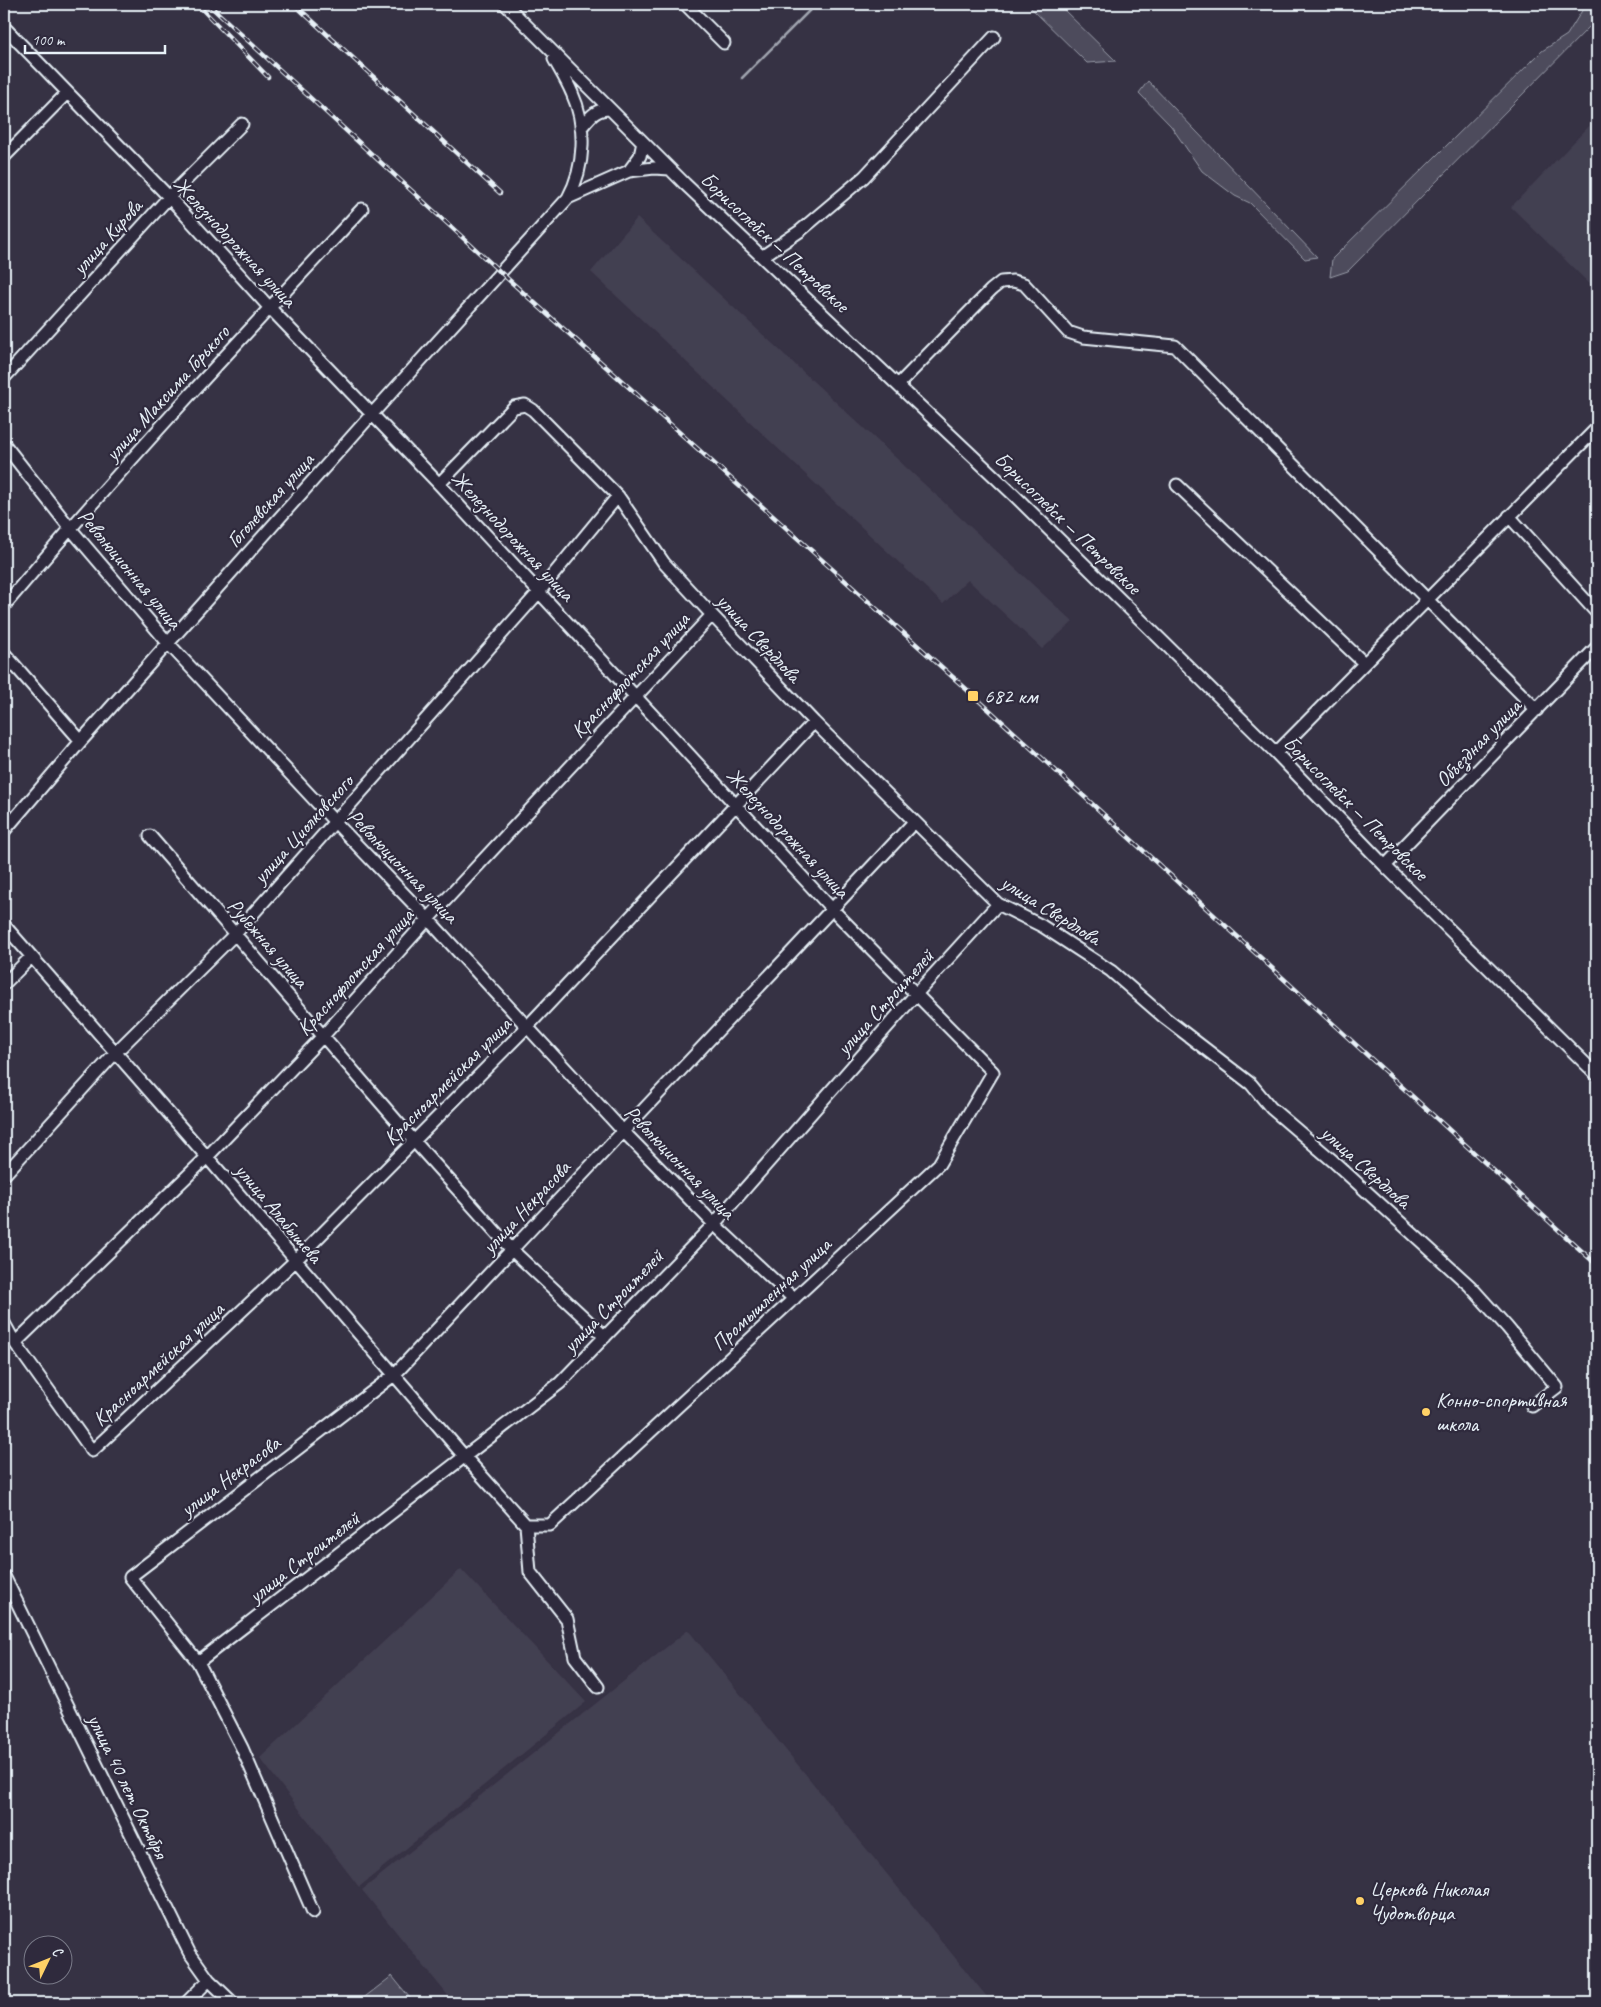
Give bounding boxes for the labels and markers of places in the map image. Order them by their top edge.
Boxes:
place label: 682 км [984,683,1039,709]
marker: 682 км [966,689,980,703]
place label: Конно-спортивная школа [1436,1387,1568,1437]
marker: Конно-спортивная школа [1420,1406,1432,1418]
place label: Церковь Николая Чудотворца [1370,1876,1490,1926]
marker: Церковь Николая Чудотворца [1354,1895,1366,1907]

